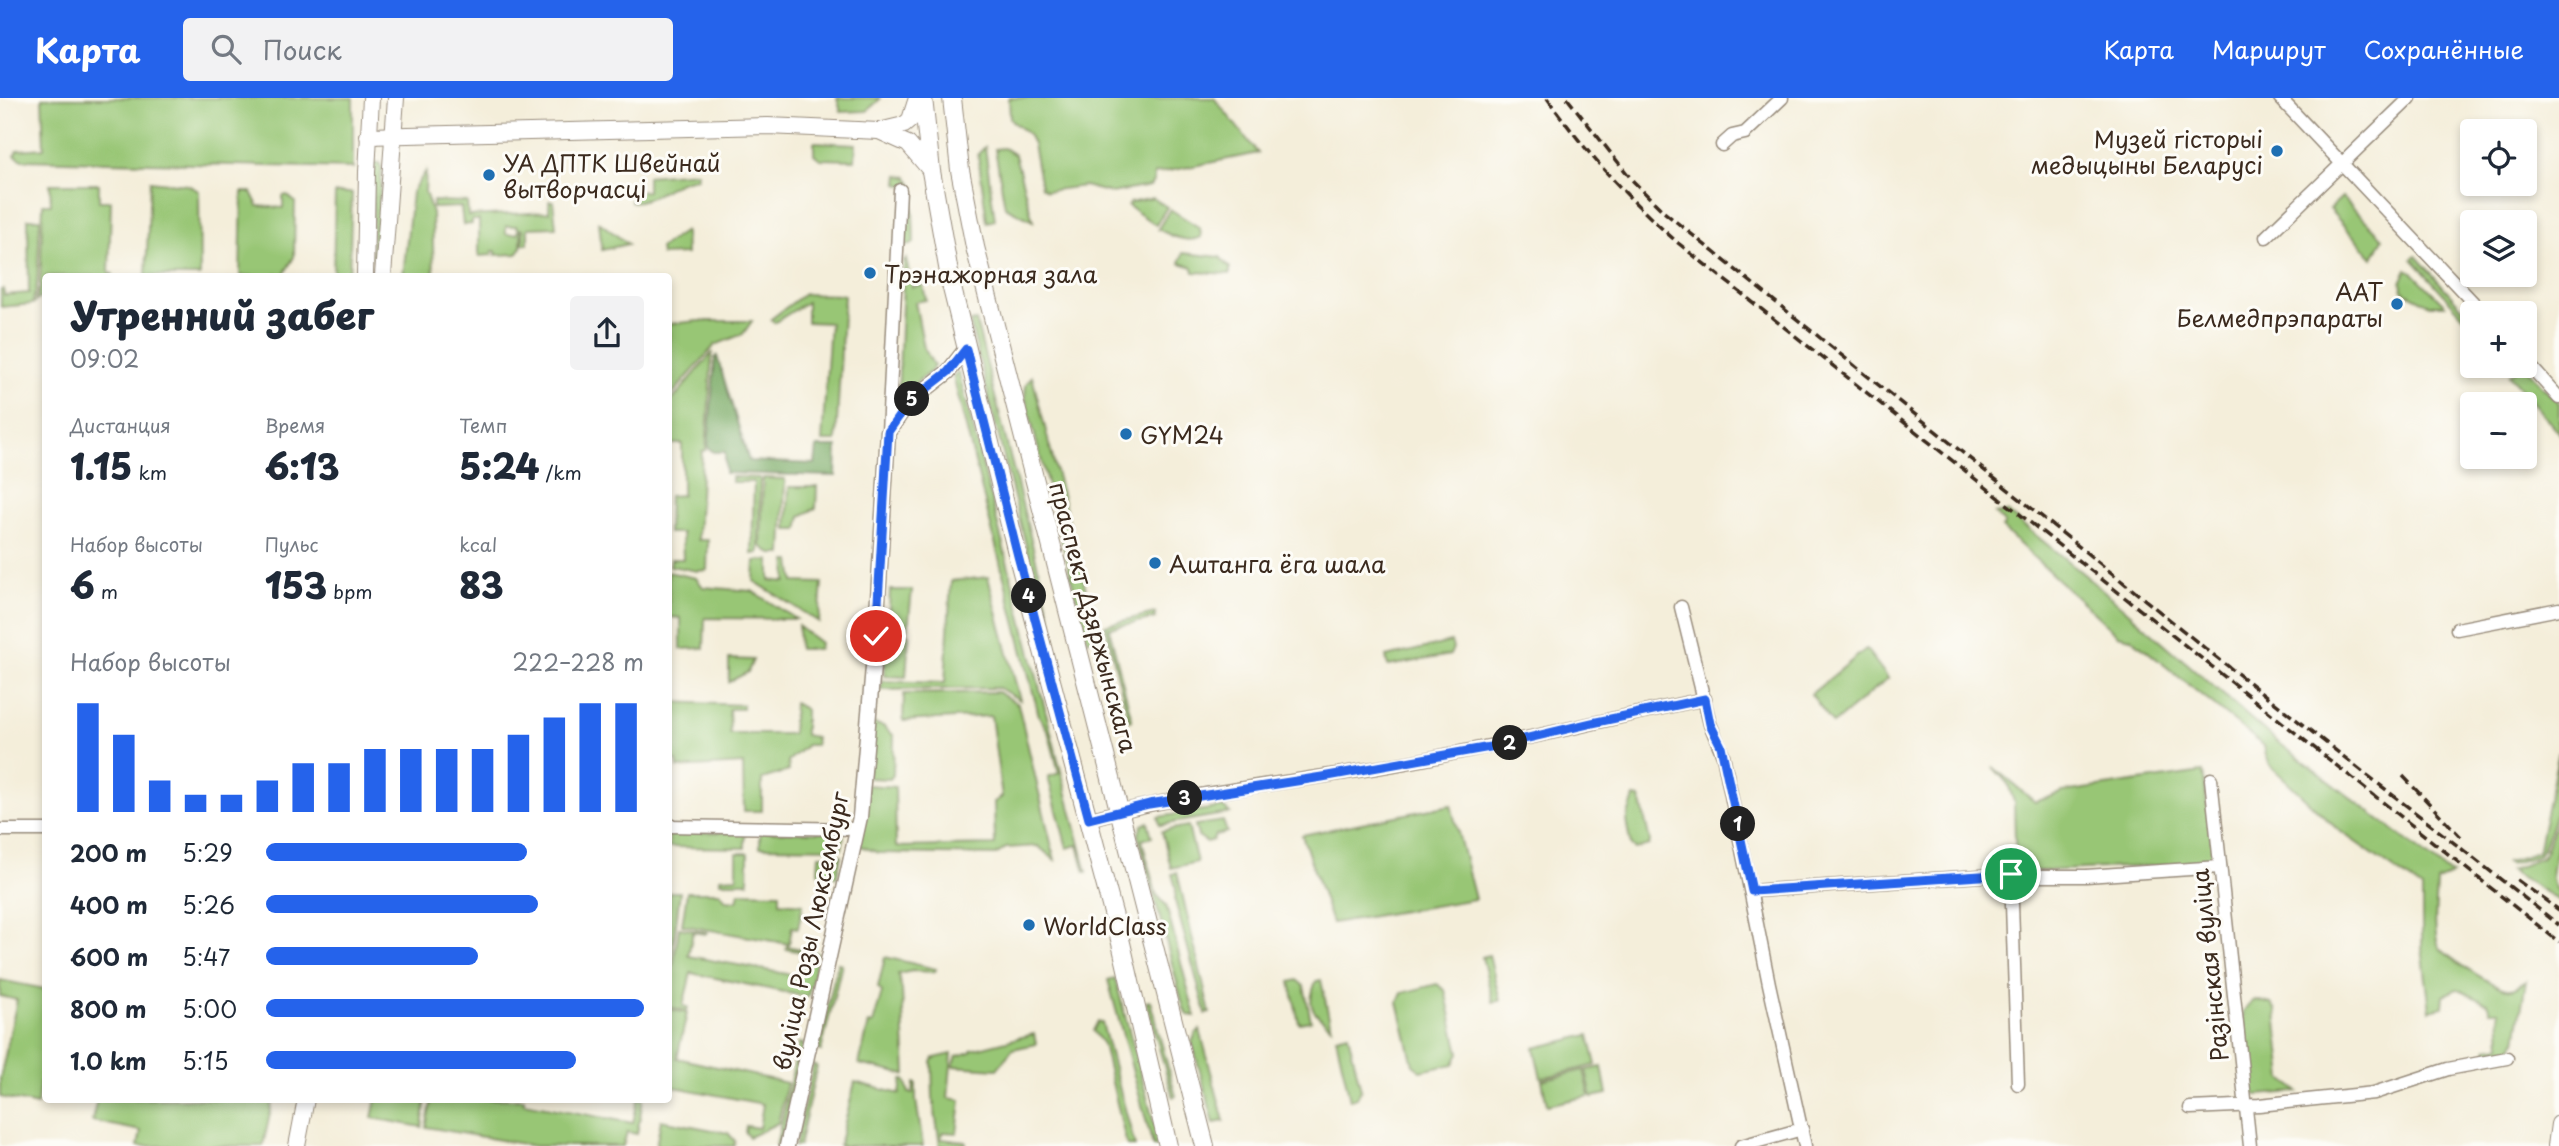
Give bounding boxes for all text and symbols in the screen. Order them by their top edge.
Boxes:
search box [183,18,673,81]
text: Карта [35,24,141,74]
icon: search [207,30,245,68]
text: Поиск [263,30,342,69]
text: Карта [2103,31,2174,67]
text: Маршрут [2212,31,2326,67]
text: Сохранённые [2364,31,2524,67]
map controls [2460,119,2537,469]
button: locate [2460,119,2537,196]
place label: Музей гісторыі медыцыны Беларусі [2031,121,2263,182]
marker: Музей гісторыі медыцыны Беларусі [2269,143,2285,159]
place label: УА ДПТК Швейнай вытворчасці [503,145,720,206]
marker: УА ДПТК Швейнай вытворчасці [481,167,497,183]
button: layers [2460,210,2537,287]
place label: Трэнажорная зала [884,256,1098,291]
marker: Трэнажорная зала [862,265,878,281]
place label: ААТ Белмедпрэпараты [2177,274,2383,335]
text: Утренний забег [70,286,374,343]
button: share [570,296,644,370]
marker: ААТ Белмедпрэпараты [2389,296,2405,312]
button: + [2460,301,2537,378]
text: 09:02 [70,341,139,376]
pin: 5 [894,382,930,416]
text: 5 [905,384,918,412]
button: − [2460,392,2537,469]
text: Дистанция [70,411,171,439]
text: Время [265,411,325,439]
text: Темп [459,411,507,439]
place label: GYM24 [1140,417,1224,452]
marker: GYM24 [1118,426,1134,442]
text: 1.15 [70,439,132,492]
text: 6:13 [265,439,340,492]
text: 5:24 [459,439,539,492]
text: km [132,458,167,486]
text: /km [539,458,582,486]
street label: праспект Дзяржынскага [1041,478,1147,757]
text: Набор высоты [70,530,203,558]
text: Пульс [265,530,318,558]
text: kcal [459,530,497,558]
place label: Аштанга ёга шала [1169,546,1386,581]
marker: Аштанга ёга шала [1147,555,1163,571]
text: 6 [70,558,95,611]
text: 153 [265,558,327,611]
text: 83 [459,558,504,611]
text: m [95,577,118,605]
text: bpm [327,577,373,605]
pin: 4 [1012,578,1046,614]
text: 4 [1022,581,1035,609]
pin [846,606,906,666]
icon: check [857,617,895,655]
text: Набор высоты [70,644,231,679]
text: 222–228 m [512,644,644,679]
pin: 2 [1492,726,1528,760]
text: 2 [1503,728,1516,756]
pin: 3 [1168,780,1202,816]
text: 3 [1178,783,1191,811]
street label: вуліца Розы Люксембург [763,788,857,1074]
pin: 1 [1720,806,1756,842]
text: 1 [1733,809,1742,837]
text: 200 m [70,835,147,870]
text: 5:29 [182,835,233,870]
pin [1981,844,2041,904]
icon: arrive [1992,855,2030,893]
street label: Разінская вуліца [2181,867,2237,1063]
text: 400 m [70,887,148,922]
text: 5:26 [182,887,235,922]
place label: WorldClass [1043,908,1167,943]
marker: WorldClass [1021,917,1037,933]
text: 600 m [70,939,148,974]
text: 5:47 [182,939,230,974]
text: 800 m [70,991,147,1026]
text: 5:00 [182,991,237,1026]
text: 1.0 km [70,1043,147,1078]
text: 5:15 [182,1043,228,1078]

